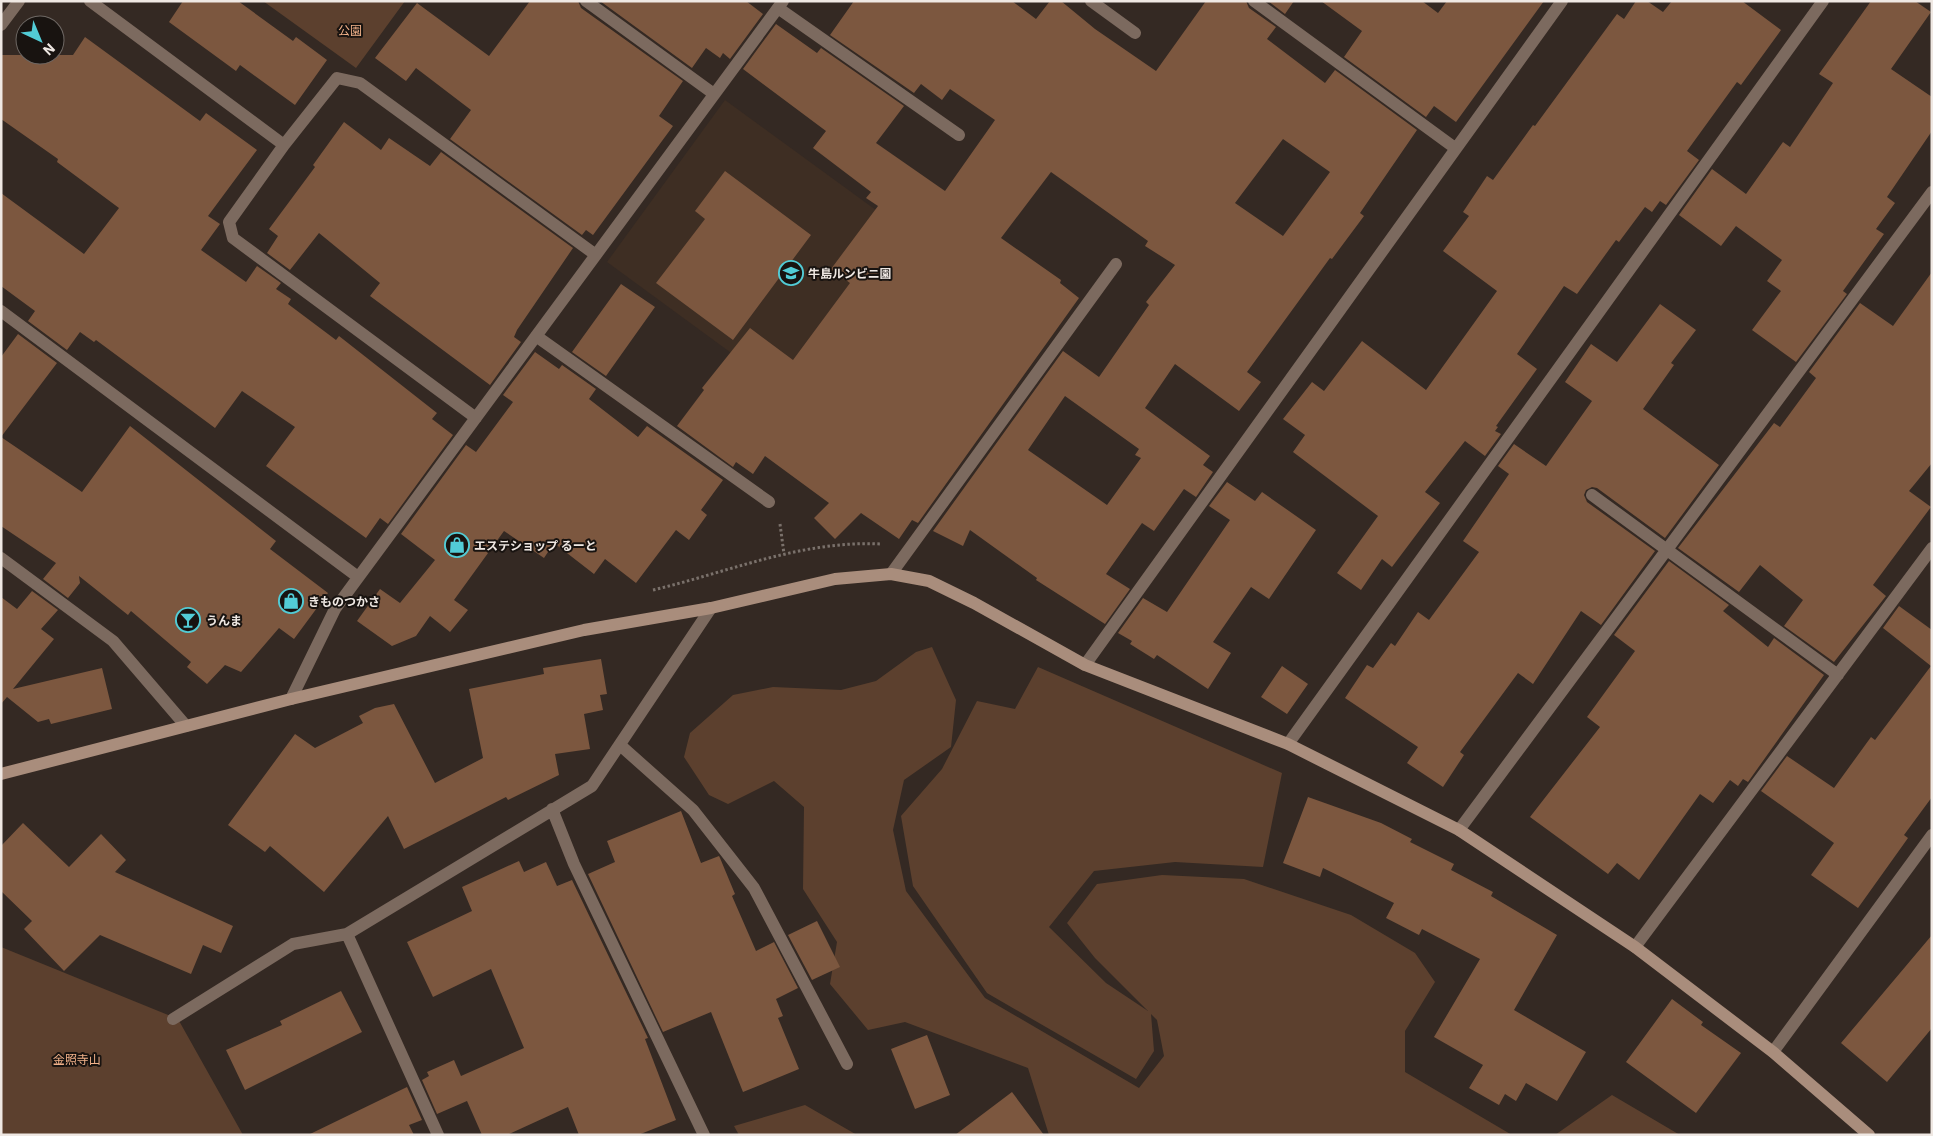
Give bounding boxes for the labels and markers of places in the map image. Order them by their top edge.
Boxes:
school or university icon: 牛島ルンビニ園 [778,260,804,286]
place label: 牛島ルンビニ園 [808,266,892,281]
shop icon: エステショップ るーと [444,532,470,558]
place label: エステショップ るーと [474,538,597,553]
shop icon: きものつかさ [278,588,304,614]
place label: きものつかさ [308,594,380,609]
bar icon: うんま [175,607,201,633]
place label: うんま [206,613,242,628]

